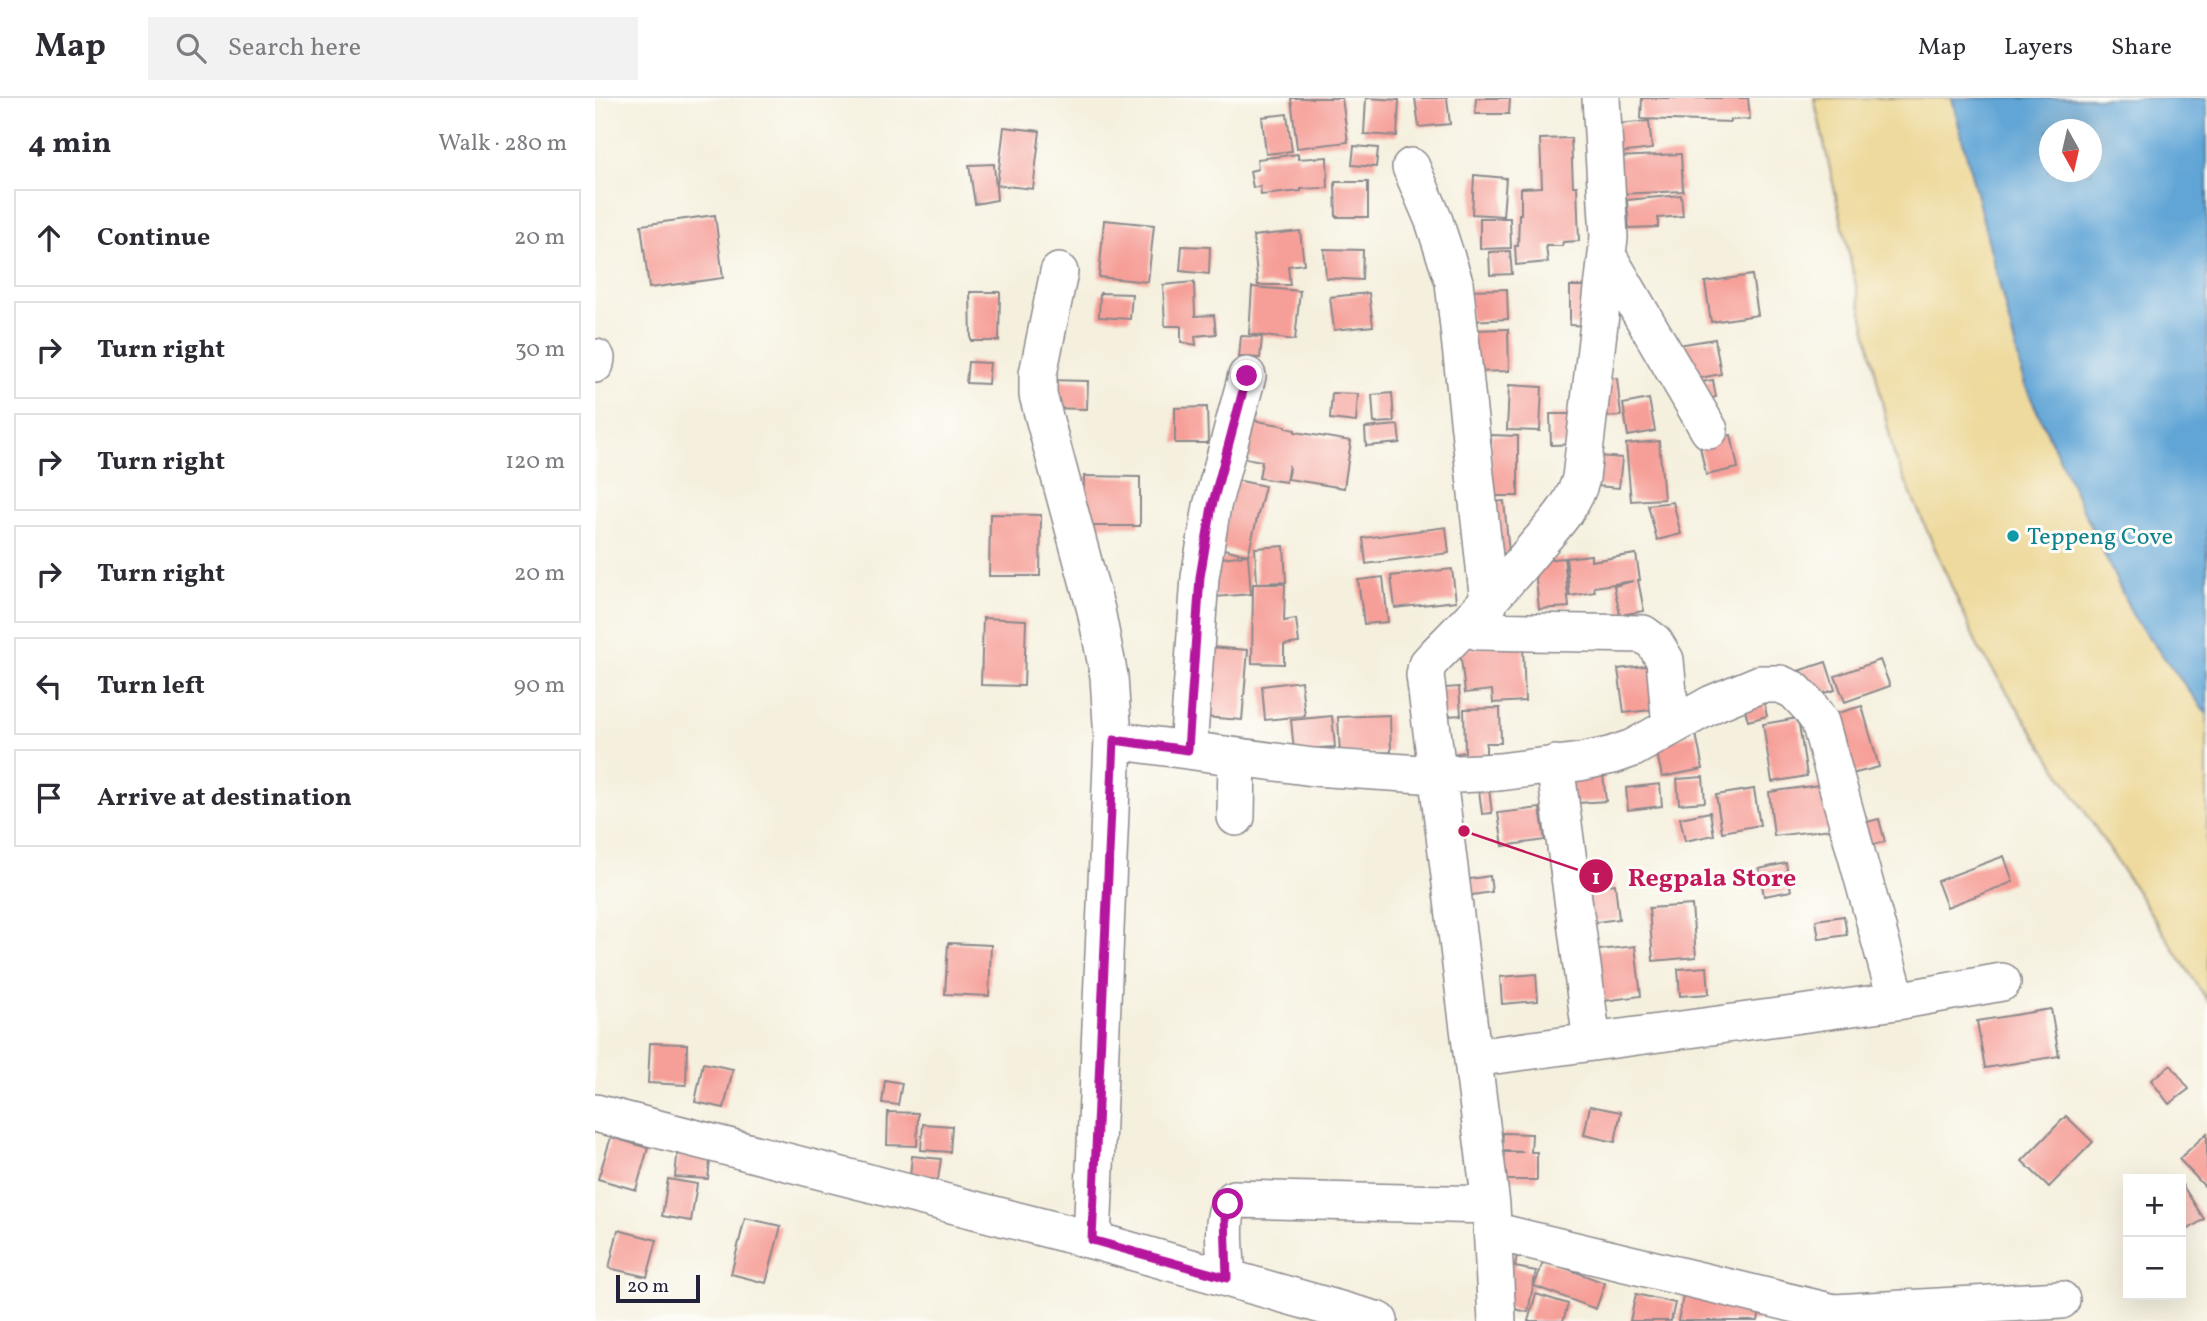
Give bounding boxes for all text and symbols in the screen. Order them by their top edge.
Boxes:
search box [148,17,638,80]
text: Map [35,25,106,71]
icon: search [172,29,210,67]
text: Search here [228,30,361,66]
text: Map [1918,31,1966,65]
text: Layers [2004,31,2073,65]
text: Share [2111,31,2172,65]
north arrow [2039,119,2102,182]
text: 4 min [28,123,112,165]
text: Walk · 280 m [438,128,567,160]
icon: ahead [30,219,68,257]
text: Continue [97,220,210,256]
text: 20 m [514,222,565,254]
icon: right [30,331,68,369]
text: Turn right [97,332,225,368]
text: 30 m [515,334,565,366]
route end [1231,360,1262,391]
icon: right [30,443,68,481]
text: Turn right [97,444,225,480]
text: 120 m [505,446,565,478]
place label: Teppeng Cove [2027,521,2173,555]
marker: Teppeng Cove [2005,528,2021,544]
icon: right [30,555,68,593]
text: Turn right [97,556,225,592]
text: 20 m [514,558,565,590]
icon: left [30,667,68,705]
text: Turn left [97,668,205,704]
text: 90 m [514,670,565,702]
icon: arrive [30,779,68,817]
text: Arrive at destination [97,780,352,816]
callout: Regpala Store [1579,853,1810,900]
text: Regpala Store [1628,861,1796,897]
text: 1 [1592,864,1600,893]
map controls [2123,1174,2186,1300]
button: + [2123,1174,2186,1237]
route start [1212,1188,1243,1219]
button: − [2123,1237,2186,1300]
scale bar [616,1272,700,1304]
text: 20 m [627,1274,669,1300]

